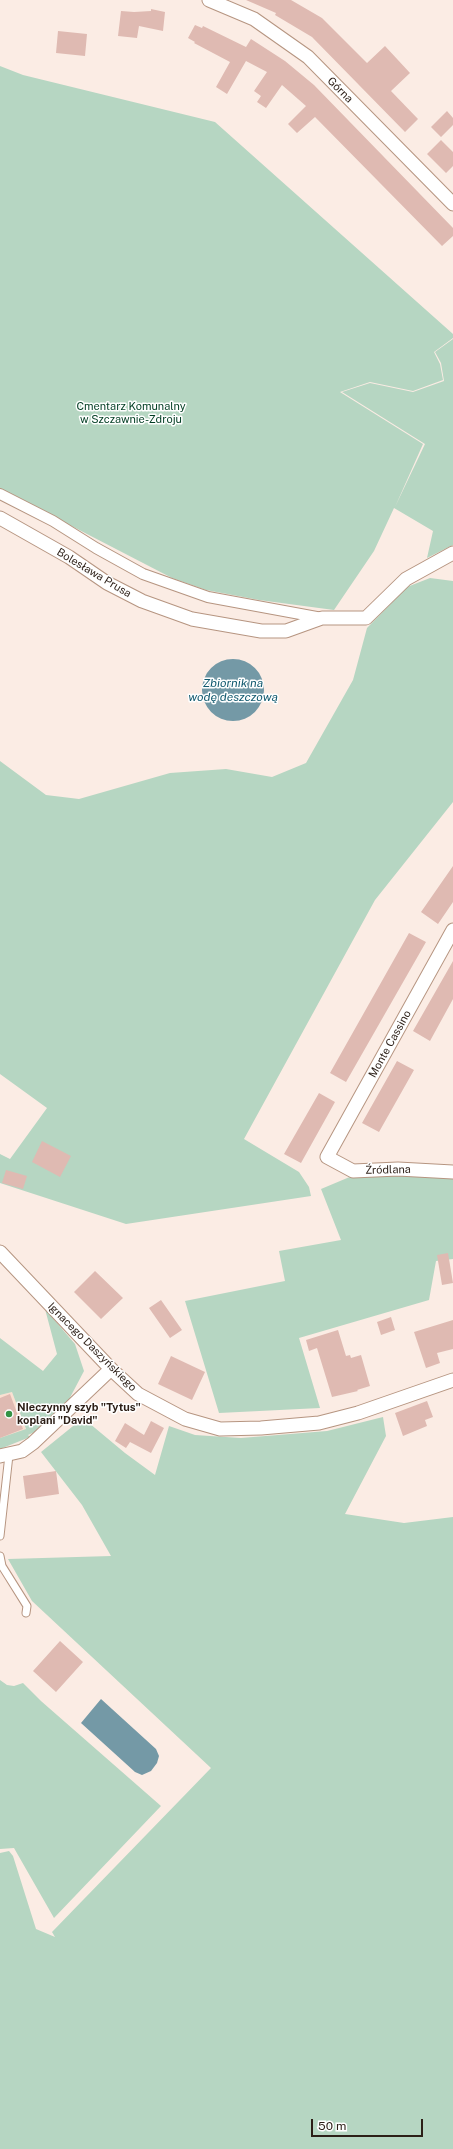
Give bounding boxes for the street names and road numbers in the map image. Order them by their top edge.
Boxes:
street label: Górna [324,74,356,106]
street label: Bolesława Prusa [54,546,134,600]
street label: Monte Cassino [366,1008,414,1080]
street label: Źródlana [365,1163,411,1177]
street label: Ignacego Daszyńskiego [45,1300,139,1394]

